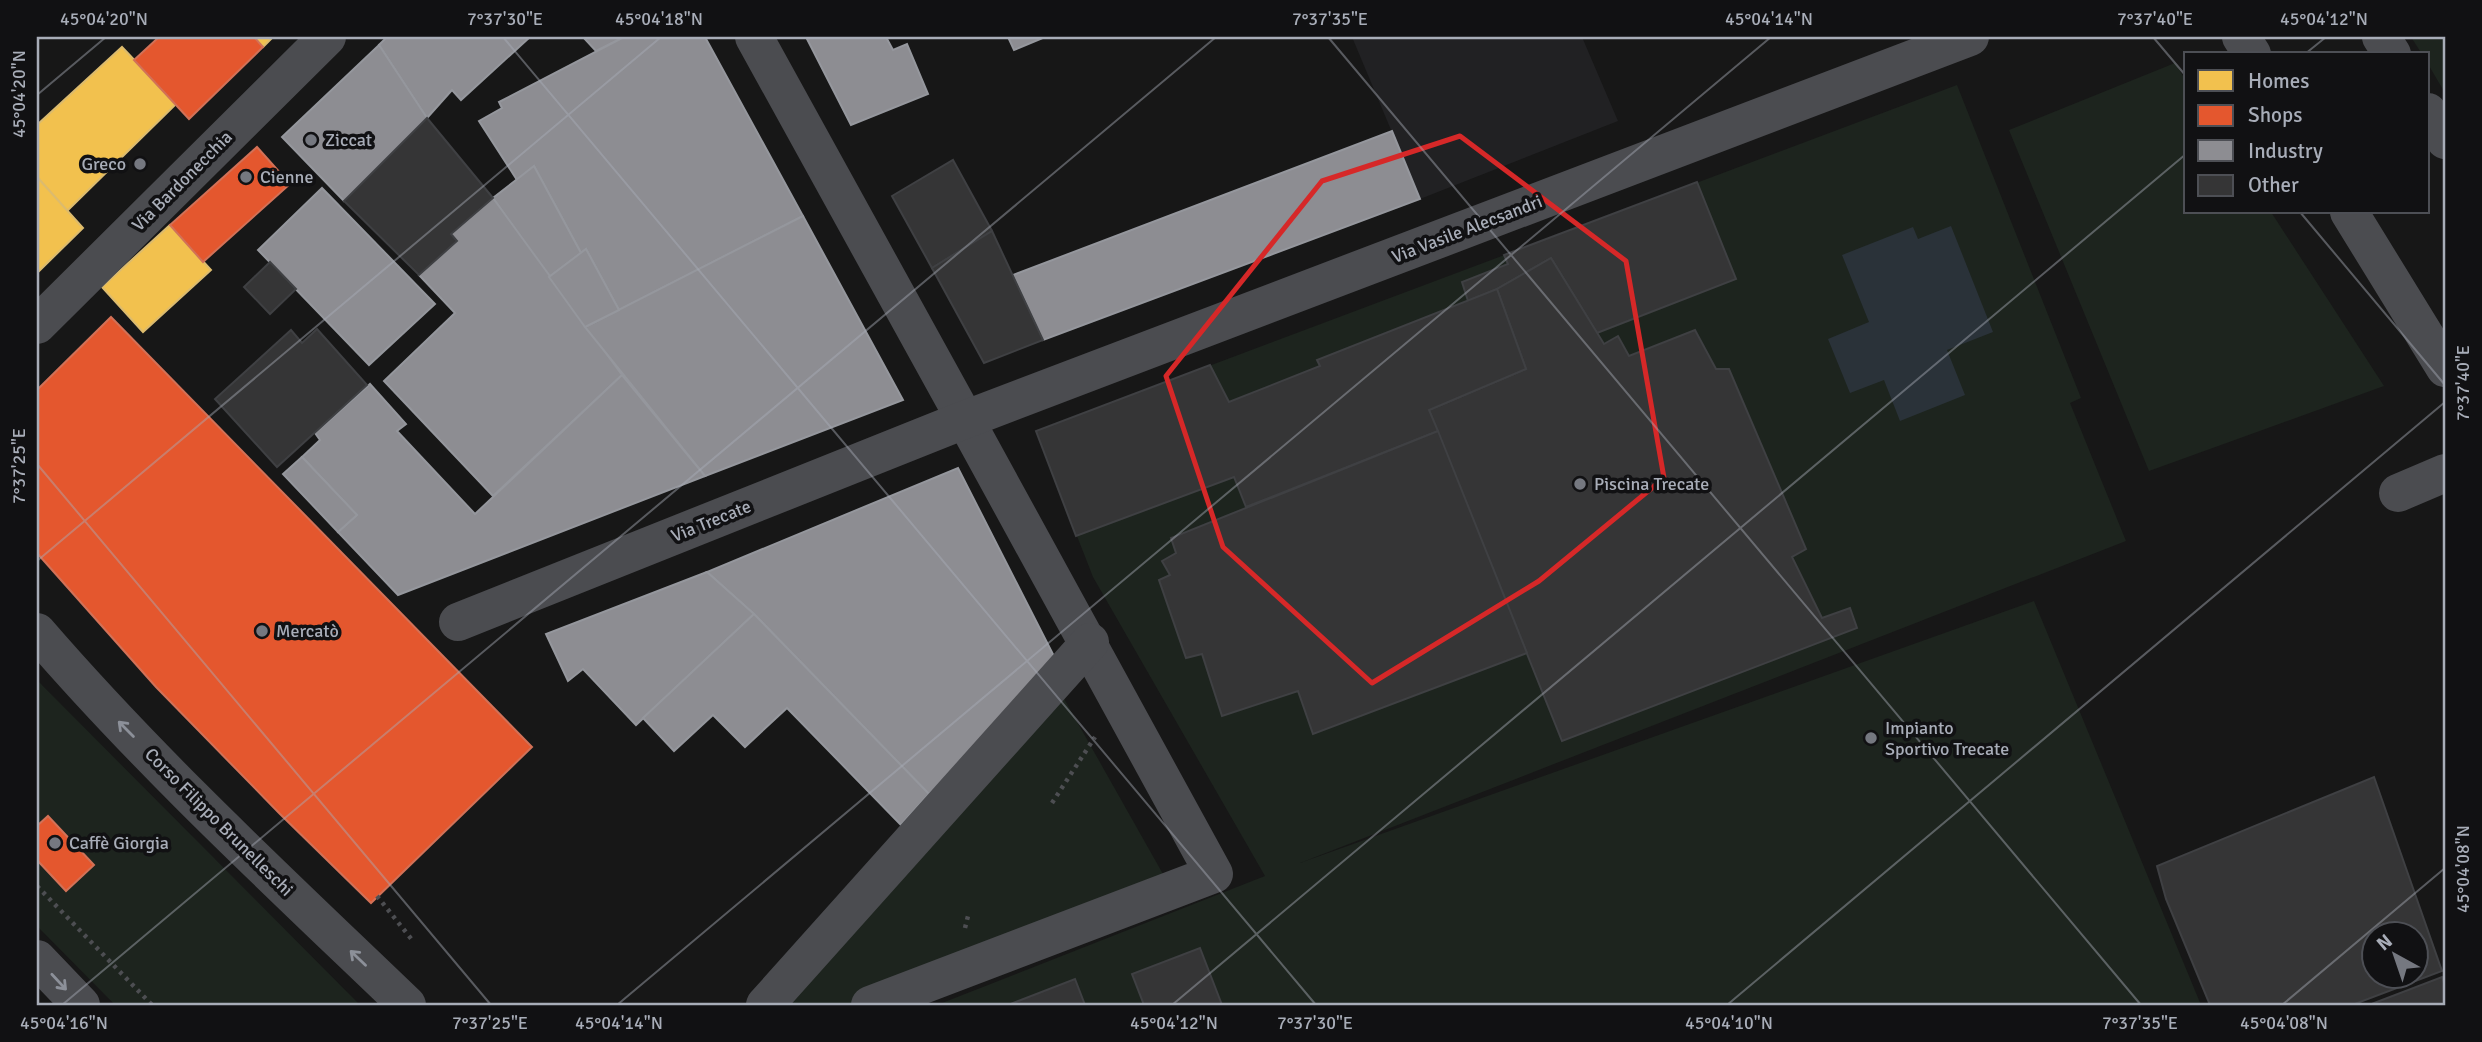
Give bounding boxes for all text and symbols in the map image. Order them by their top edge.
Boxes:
text: 45°04'20"N [60,8,148,30]
text: 7°37'30"E [467,8,543,30]
text: 45°04'18"N [615,8,703,30]
text: 7°37'35"E [1292,8,1368,30]
text: 45°04'14"N [1725,8,1813,30]
text: 7°37'40"E [2117,8,2193,30]
text: 45°04'12"N [2280,8,2368,30]
text: 45°04'20"N [8,50,30,138]
legend [2184,52,2430,214]
text: Homes [2248,68,2310,94]
text: Shops [2248,102,2302,128]
street label: Via Bardonecchia [127,126,237,236]
place label: Ziccat [325,129,372,151]
marker: Ziccat [303,132,319,148]
text: Industry [2248,138,2323,164]
place label: Greco [81,153,126,175]
marker: Greco [132,156,148,172]
place label: Cienne [260,166,313,188]
marker: Cienne [238,169,254,185]
text: Other [2248,172,2299,198]
street label: Via Vasile Alecsandri [1389,190,1545,268]
text: 7°37'40"E [2452,345,2474,421]
text: 7°37'25"E [8,428,30,504]
place label: Piscina Trecate [1594,473,1709,495]
marker: Piscina Trecate [1572,476,1588,492]
street label: Via Trecate [668,495,754,547]
place label: Mercatò [276,620,339,642]
marker: Mercatò [254,623,270,639]
place label: Impianto Sportivo Trecate [1885,717,2009,760]
one-way arrow [118,721,135,738]
marker: Impianto Sportivo Trecate [1863,730,1879,746]
street label: Corso Filippo Brunelleschi [140,743,298,901]
text: 45°04'08"N [2452,825,2474,913]
place label: Caffè Giorgia [69,832,169,854]
marker: Caffè Giorgia [47,835,63,851]
north arrow [2360,920,2430,990]
text: N [2372,929,2397,956]
one-way arrow [350,949,367,966]
one-way arrow [50,973,67,990]
text: 45°04'16"N [20,1012,108,1034]
text: 7°37'25"E [452,1012,528,1034]
text: 45°04'14"N [575,1012,663,1034]
text: 45°04'12"N [1130,1012,1218,1034]
text: 7°37'30"E [1277,1012,1353,1034]
text: 45°04'10"N [1685,1012,1773,1034]
text: 7°37'35"E [2102,1012,2178,1034]
text: 45°04'08"N [2240,1012,2328,1034]

